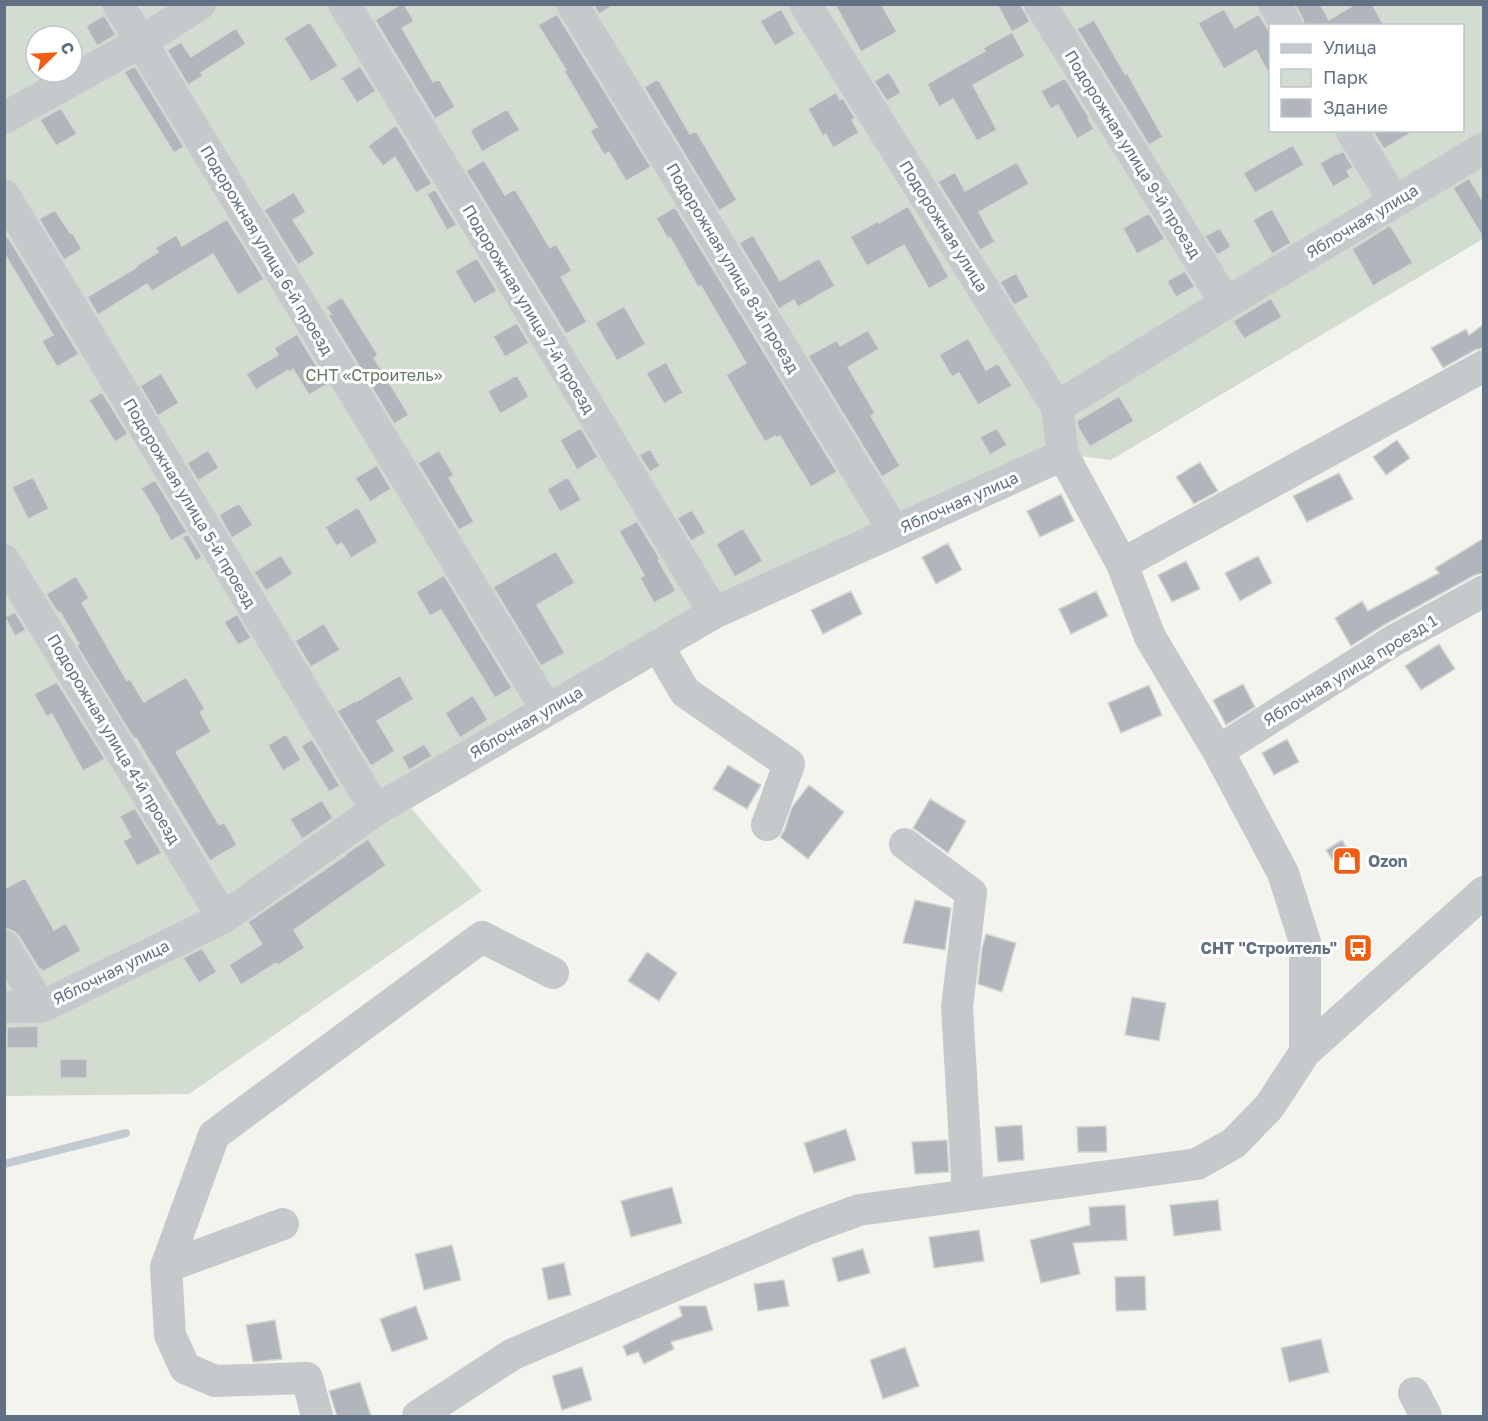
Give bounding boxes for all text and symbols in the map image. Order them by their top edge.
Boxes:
north arrow [24,24,84,84]
legend [1269,24,1464,132]
text: Улица [1323,36,1377,58]
text: С [56,39,79,57]
street label: Подорожная улица 9-й проезд [1061,46,1206,262]
text: Парк [1323,66,1368,88]
text: Здание [1323,96,1388,118]
street label: Подорожная улица 6-й проезд [196,141,338,359]
street label: Подорожная улица [895,156,993,296]
street label: Подорожная улица 8-й проезд [662,159,804,377]
street label: Яблочная улица [1302,180,1422,262]
street label: Подорожная улица 7-й проезд [459,201,600,417]
park label: СНТ «Строитель» [305,365,443,385]
street label: Подорожная улица 5-й проезд [119,395,261,612]
street label: Яблочная улица [897,467,1021,537]
street label: Яблочная улица проезд 1 [1260,610,1441,730]
street label: Подорожная улица 4-й проезд [43,630,185,848]
street label: Яблочная улица [466,682,586,762]
shop icon: Ozon [1331,845,1363,877]
place label: Ozon [1368,851,1408,871]
bus stop icon: СНТ "Строитель" [1342,932,1374,964]
street label: Яблочная улица [50,935,172,1009]
place label: СНТ "Строитель" [1201,938,1337,958]

